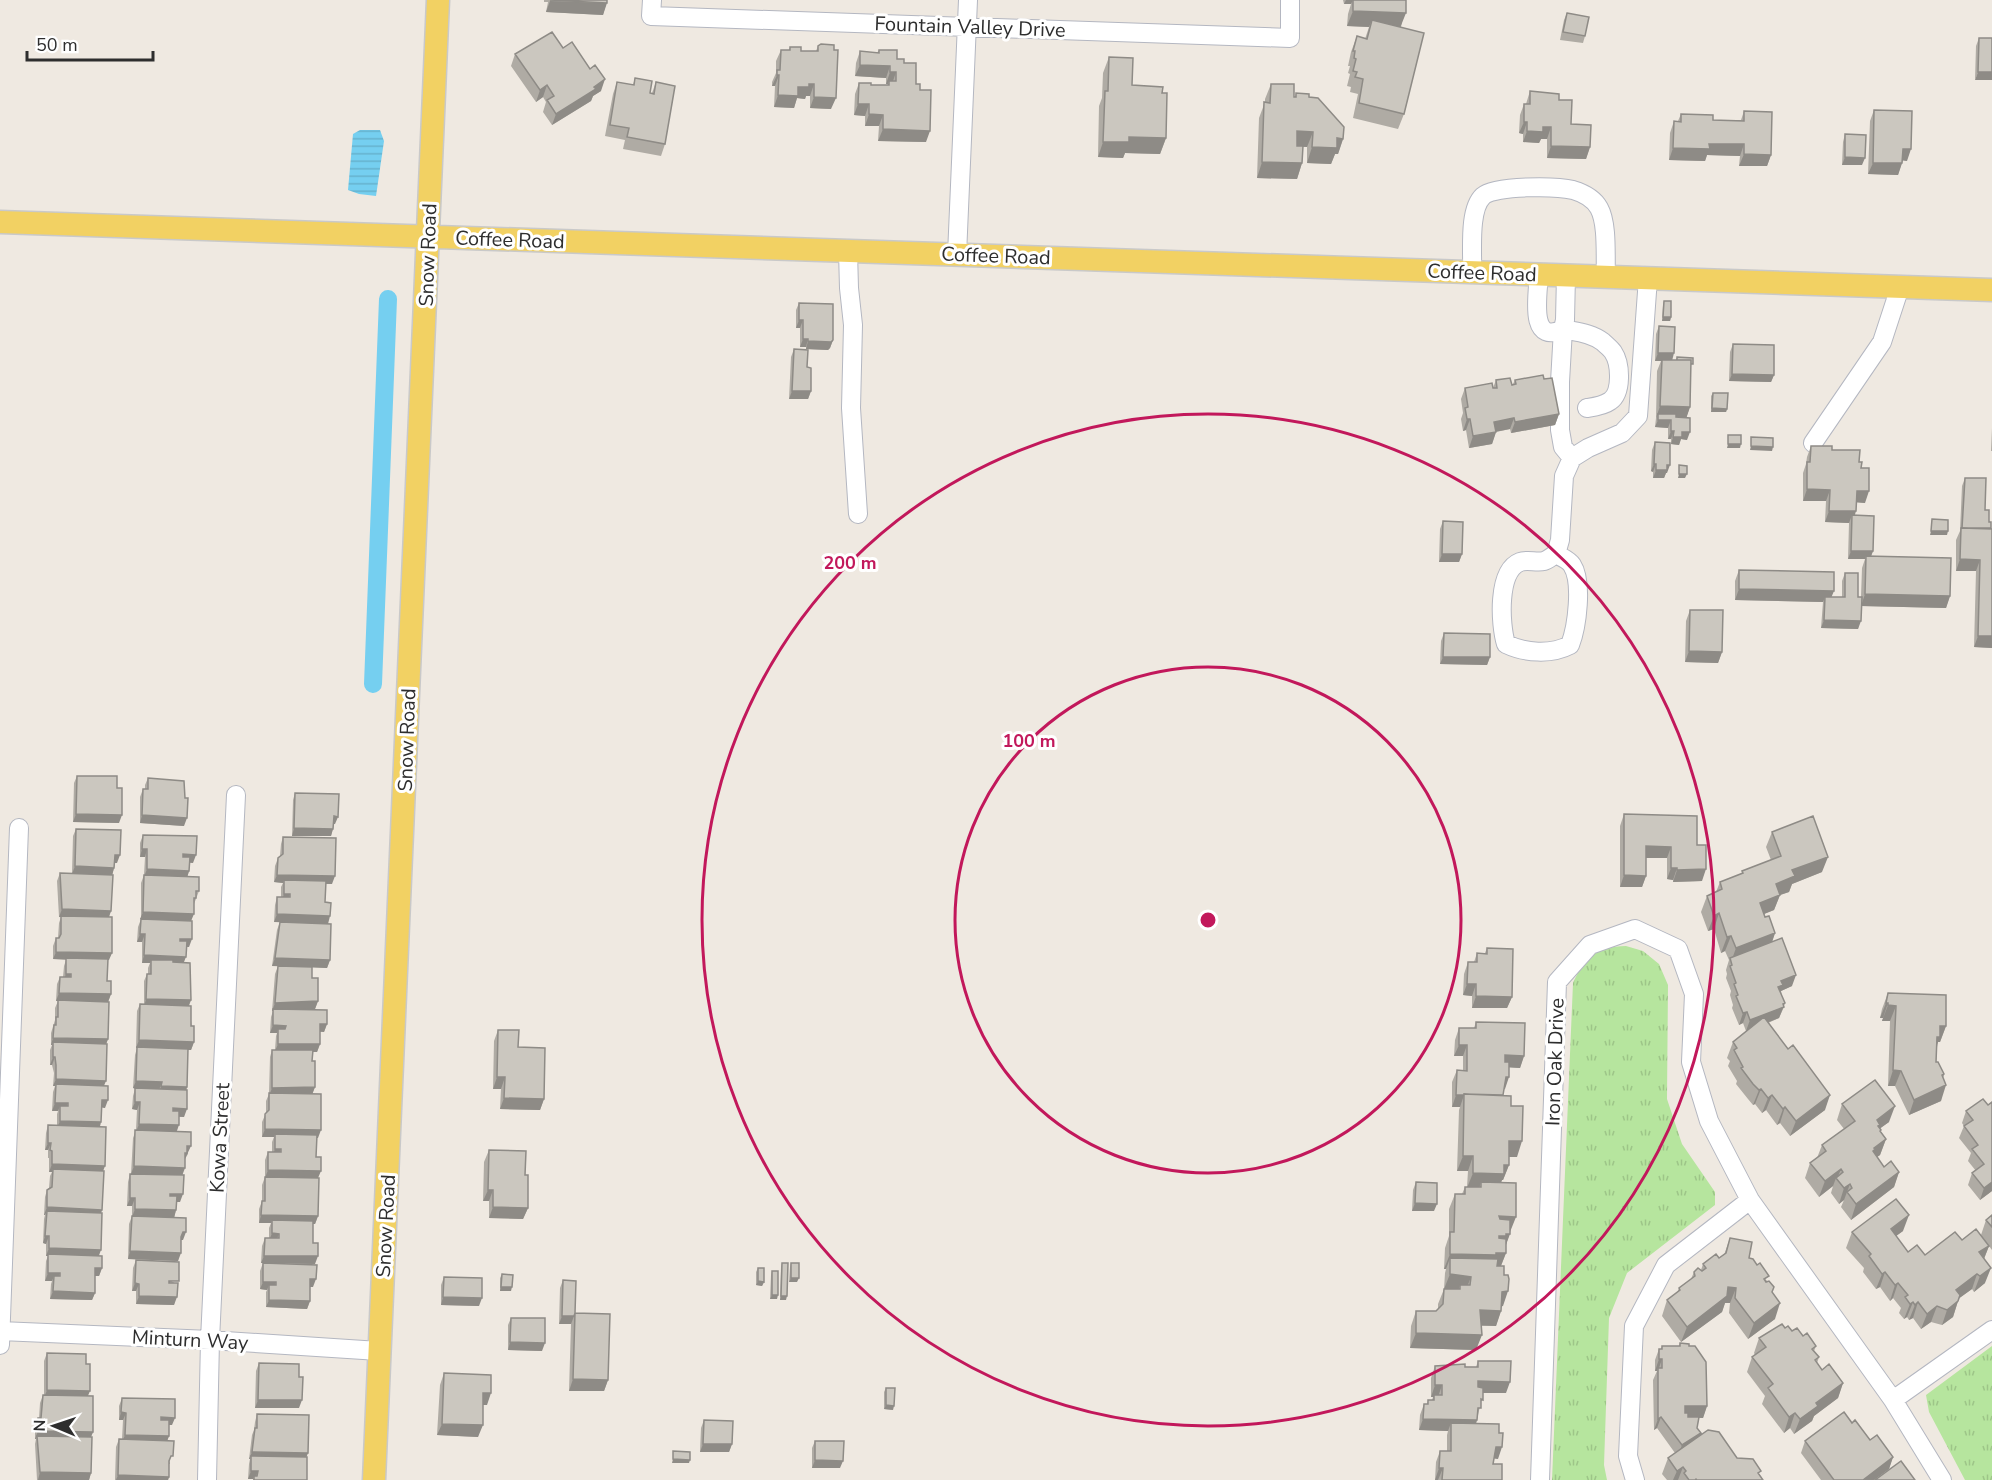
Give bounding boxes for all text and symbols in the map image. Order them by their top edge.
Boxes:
street label: Fountain Valley Drive [874,10,1066,44]
scale bar [27,24,153,62]
text: 50 m [36,33,78,57]
street label: Snow Road [413,203,443,307]
street label: Coffee Road [455,225,565,255]
street label: Coffee Road [941,241,1051,271]
street label: Coffee Road [1427,258,1537,288]
text: 200 m [823,551,877,575]
street label: Snow Road [392,688,422,792]
text: 100 m [1002,729,1056,753]
centre of rings [1198,910,1218,930]
street label: Iron Oak Drive [1539,997,1571,1127]
street label: Kowa Street [204,1081,236,1194]
street label: Snow Road [370,1174,402,1278]
street label: Minturn Way [131,1323,250,1357]
north arrow [24,1396,84,1456]
text: N [29,1419,51,1432]

